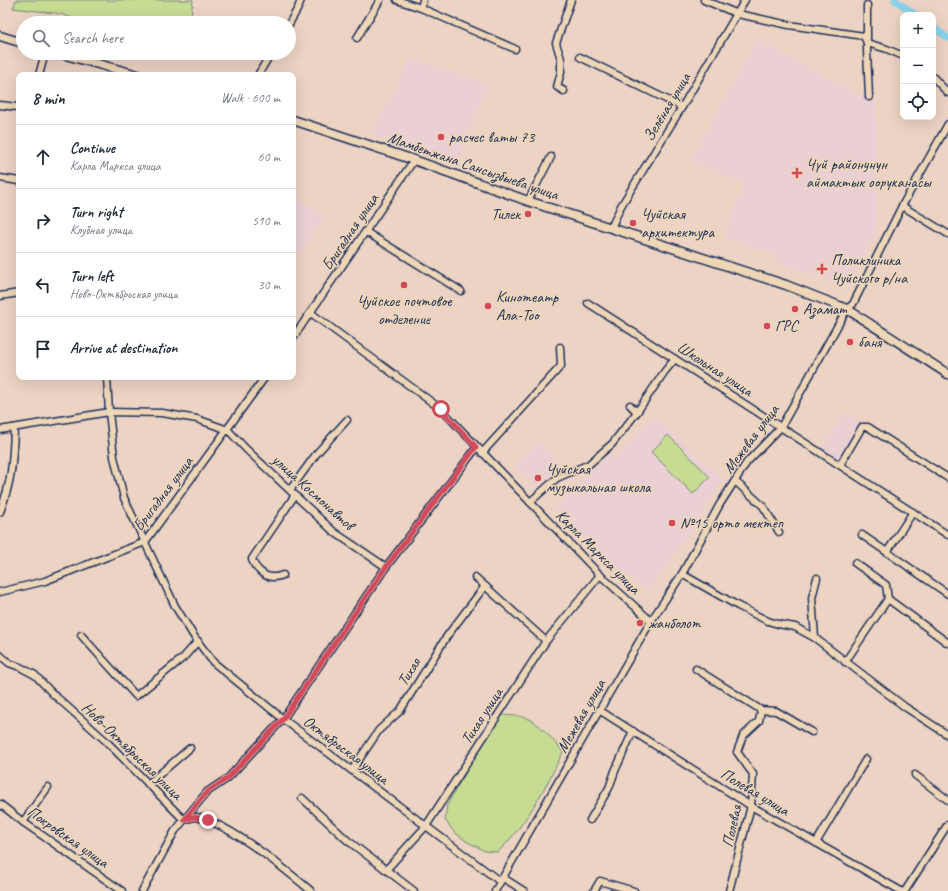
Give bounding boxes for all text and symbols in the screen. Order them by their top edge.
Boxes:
map controls [900,12,936,120]
button: + [900,12,936,48]
search box [16,16,296,60]
icon: search [30,27,52,49]
text: Search here [62,29,123,48]
button: − [900,48,936,84]
street label: Зелёная улица [639,68,696,145]
button: locate [900,84,936,120]
text: 8 min [32,88,65,109]
text: Walk · 600 m [221,90,280,106]
street label: Мамбетжана Сансызбыева улица [385,127,562,205]
place label: расчес ваты 73 [449,127,536,147]
marker: расчес ваты 73 [436,132,446,142]
text: Continue [70,139,115,158]
icon: ahead [32,146,54,168]
text: 60 m [258,149,280,165]
place label: Чүй районунун аймактык ооруканасы [806,154,932,192]
text: Карла Маркса улица [70,158,161,174]
marker: Чүй районунун аймактык ооруканасы [791,167,803,179]
street label: Бригадная улица [317,189,384,274]
text: Turn right [70,203,123,222]
place label: Тилек [491,204,521,224]
place label: Чуйская архитектура [641,204,716,242]
marker: Тилек [523,209,533,219]
icon: right [32,210,54,232]
text: 510 m [252,213,280,229]
marker: Чуйская архитектура [628,218,638,228]
text: Клубная улица [70,222,132,238]
place label: Поликлиника Чуйского р/на [831,250,908,288]
marker: Поликлиника Чуйского р/на [816,263,828,275]
text: Turn left [70,267,113,286]
icon: left [32,274,54,296]
text: 30 m [258,277,280,293]
marker: Чуйское почтовое отделение [399,280,409,290]
text: Ново-Октябрьская улица [70,286,178,302]
place label: Кинотеатр Ала-Тоо [496,287,559,325]
place label: Чуйское почтовое отделение [357,291,453,329]
place label: Азамат [803,299,848,319]
marker: Кинотеатр Ала-Тоо [483,301,493,311]
marker: Азамат [790,304,800,314]
place label: ГРС [775,316,800,336]
marker: ГРС [762,321,772,331]
place label: баня [858,332,882,352]
street label: Школьная улица [673,337,758,402]
marker: баня [845,337,855,347]
icon: arrive [32,338,54,360]
text: Arrive at destination [70,339,177,358]
route start [432,400,450,418]
street label: Межевая улица [719,400,784,477]
street label: улица Космонавтов [267,449,361,536]
street label: Бригадная улица [128,452,198,535]
place label: Чуйская музыкальная школа [546,459,652,497]
marker: Чуйская музыкальная школа [533,473,543,483]
street label: Карла Маркса улица [551,505,645,599]
place label: №15 орто мектеп [680,513,784,533]
marker: №15 орто мектеп [667,518,677,528]
place label: жанболот [648,613,702,633]
marker: жанболот [635,618,645,628]
street label: Тихая [393,653,426,690]
street label: Межевая улица [552,675,610,756]
street label: Тихая улица [456,683,508,748]
street label: Ново-Октябрьская улица [77,698,188,805]
street label: Октябрьская улица [299,711,394,790]
street label: Полевая улица [717,764,794,821]
street label: Покровская улица [23,802,113,873]
street label: Полевая [717,802,747,849]
route end [199,811,217,829]

